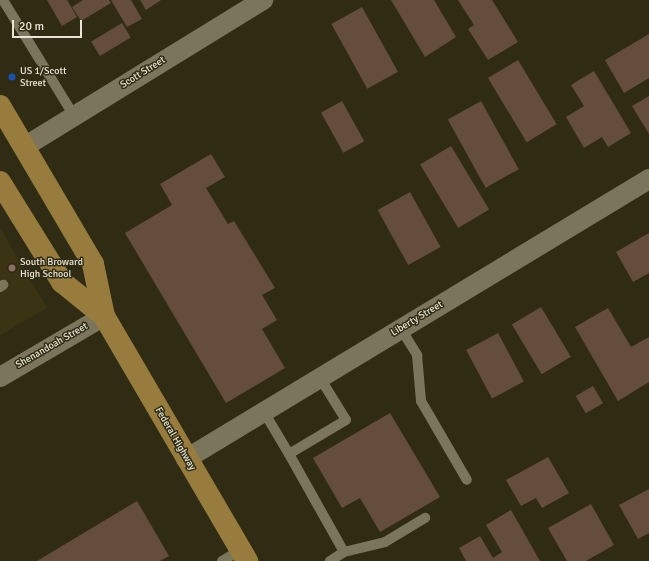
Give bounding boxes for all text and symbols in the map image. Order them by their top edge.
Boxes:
scale bar [14,12,84,38]
text: 20 m [19,19,44,34]
street label: Scott Street [118,55,168,91]
place label: US 1/Scott Street [20,65,66,88]
marker: US 1/Scott Street [7,72,17,82]
place label: South Broward High School [20,256,83,280]
marker: South Broward High School [7,263,17,273]
street label: Liberty Street [389,299,445,339]
street label: Shenandoah Street [14,320,90,372]
street label: Federal Highway [152,405,198,473]

